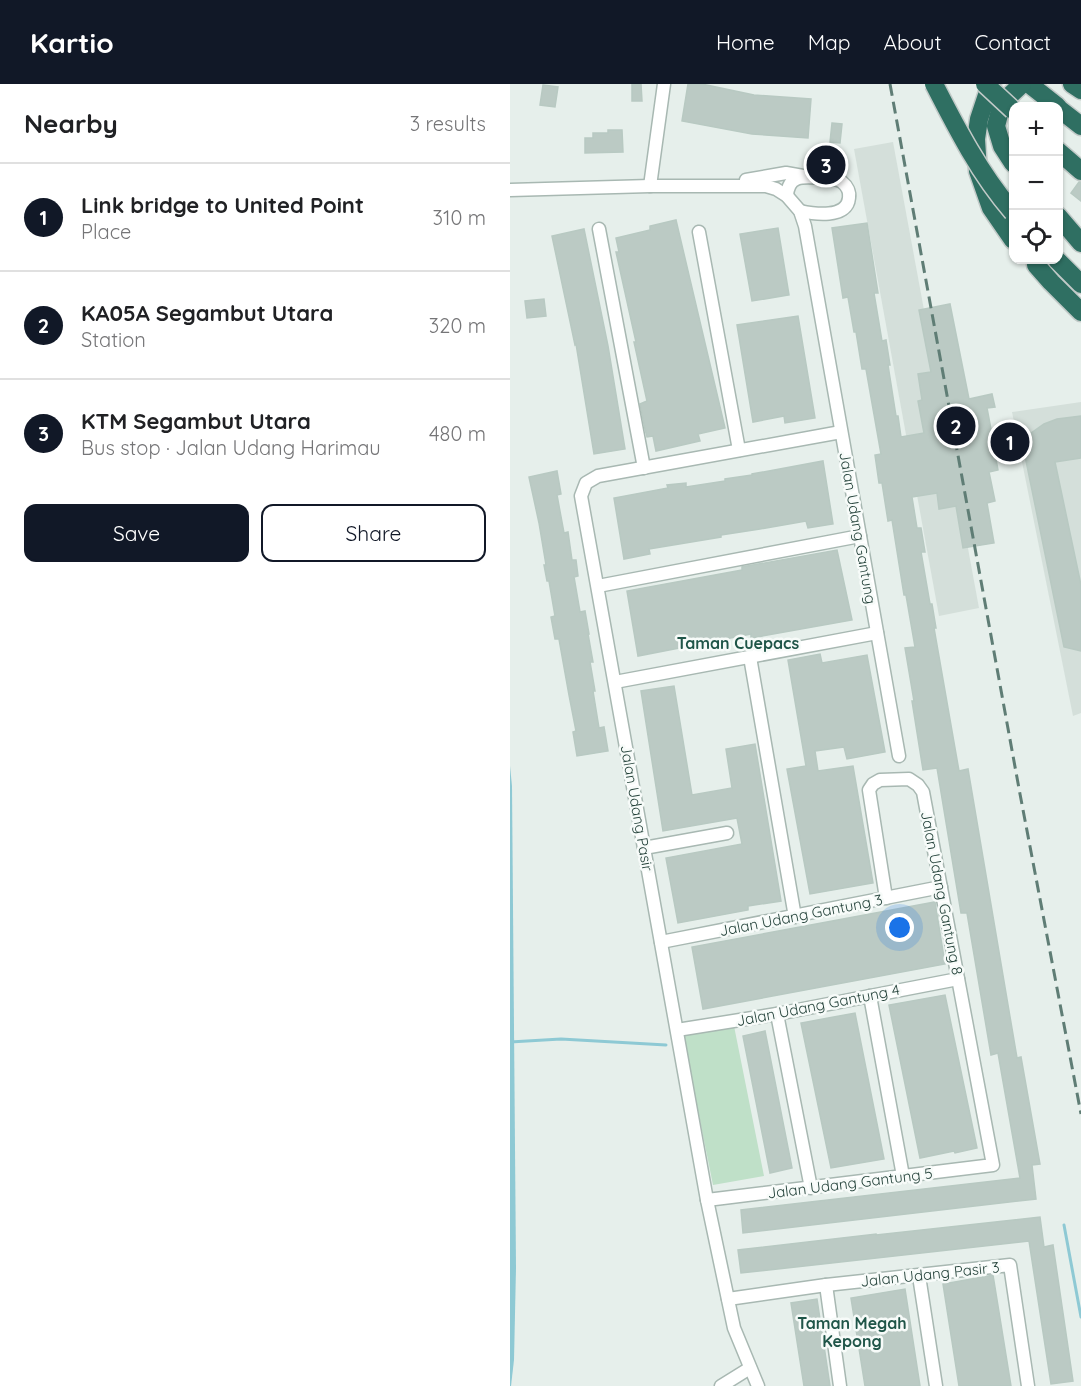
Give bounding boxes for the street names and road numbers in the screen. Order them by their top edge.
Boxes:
street label: Jalan Udang Gantung [835,451,881,605]
street label: Jalan Udang Pasir [617,743,658,873]
street label: Jalan Udang Gantung 8 [917,810,967,976]
street label: Jalan Udang Gantung 3 [718,890,884,940]
street label: Jalan Udang Gantung 4 [735,980,901,1030]
street label: Jalan Udang Gantung 5 [766,1163,934,1203]
street label: Jalan Udang Pasir 3 [859,1257,1001,1291]

